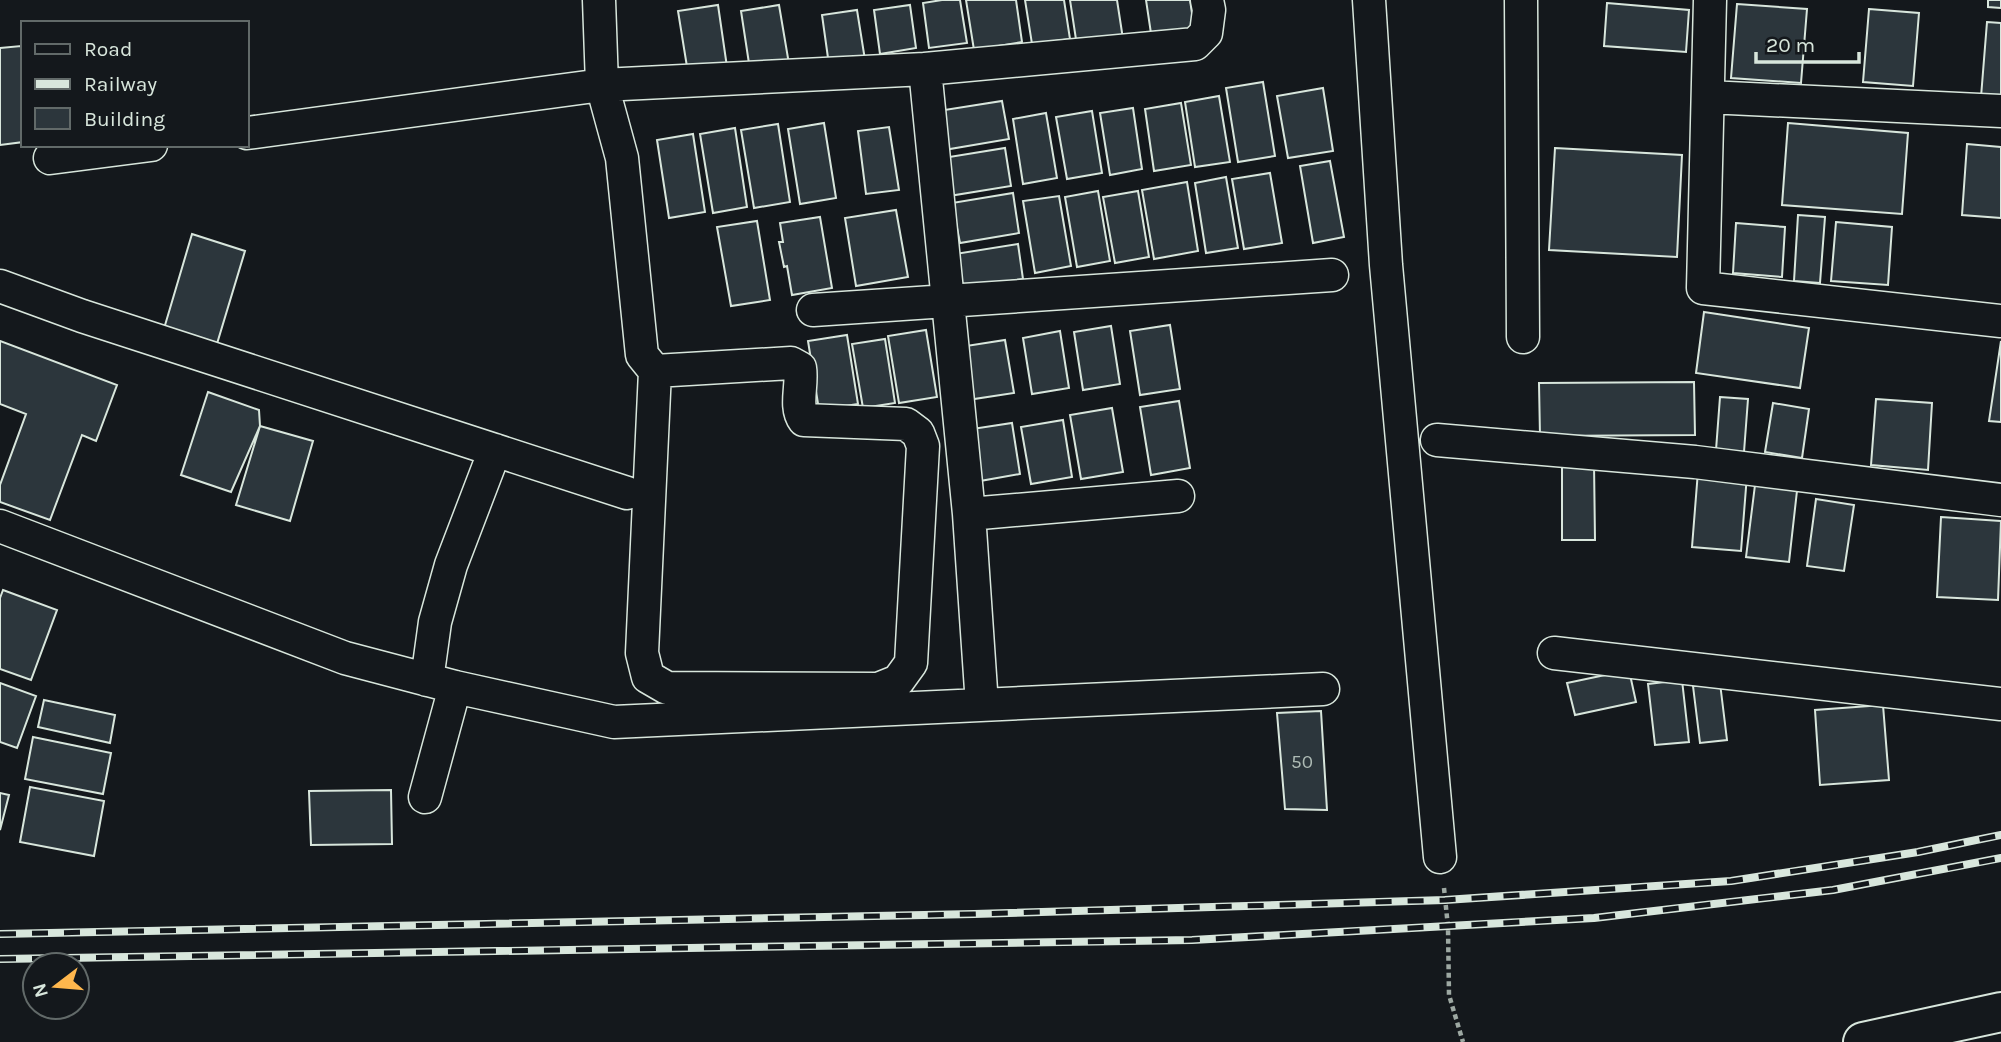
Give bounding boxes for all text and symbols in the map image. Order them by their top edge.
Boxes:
legend [21,21,248,147]
scale bar [1756,21,1859,65]
text: 20 m [1766,33,1815,57]
text: Road [84,37,132,61]
text: Railway [84,72,157,96]
text: Building [84,107,165,131]
house number: 50 [1291,751,1313,773]
north arrow [21,951,91,1021]
text: N [28,981,53,1000]

